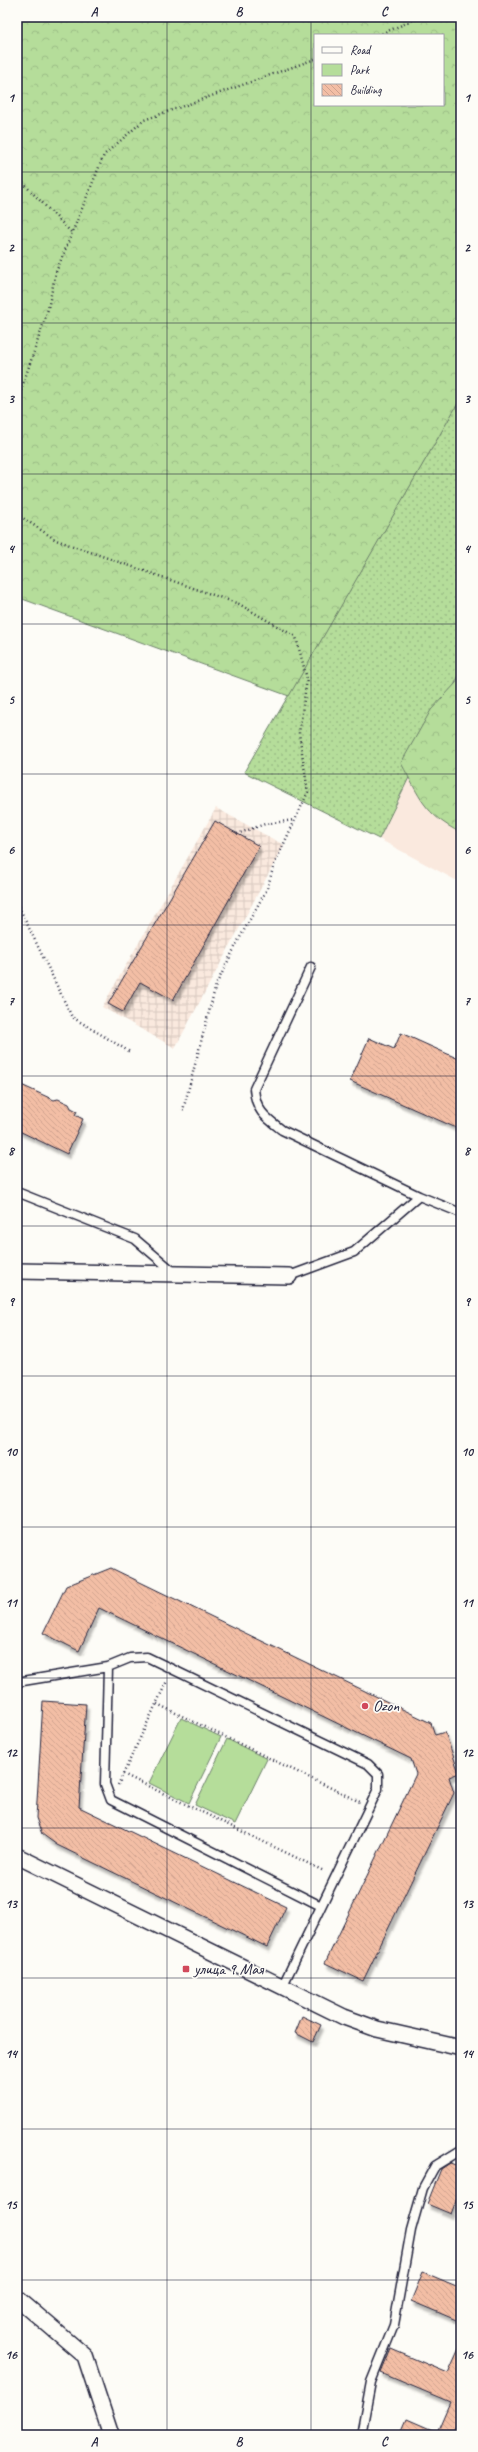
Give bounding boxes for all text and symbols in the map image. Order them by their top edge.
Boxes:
text: A [91,4,99,20]
text: B [236,4,244,20]
text: C [381,4,389,20]
legend [314,34,444,106]
text: Road [350,42,372,58]
text: Park [350,62,371,78]
text: Building [350,82,382,98]
text: 1 [8,90,16,106]
text: 1 [464,90,472,106]
text: 2 [8,240,15,256]
text: 2 [464,240,471,256]
text: 3 [8,391,15,407]
text: 3 [464,391,471,407]
text: 4 [8,541,16,557]
text: 4 [464,541,472,557]
text: 5 [8,692,15,708]
text: 5 [464,692,471,708]
text: 6 [8,842,15,858]
text: 6 [464,842,471,858]
text: 7 [8,993,15,1009]
text: 7 [464,993,471,1009]
text: 8 [8,1143,16,1159]
text: 8 [464,1143,472,1159]
text: 9 [8,1294,15,1310]
text: 9 [464,1294,471,1310]
text: 10 [5,1444,18,1460]
text: 10 [461,1444,474,1460]
text: 11 [5,1595,19,1611]
text: 11 [461,1595,475,1611]
place label: Ozon [373,1696,400,1716]
marker: Ozon [360,1701,370,1711]
text: 12 [5,1745,18,1761]
text: 12 [461,1745,474,1761]
text: 13 [5,1896,18,1912]
text: 13 [461,1896,474,1912]
place label: улица 9 Мая [193,1959,264,1979]
marker: улица 9 Мая [181,1964,191,1974]
text: 14 [5,2046,19,2062]
text: 14 [461,2046,475,2062]
text: 15 [5,2197,18,2213]
text: 15 [461,2197,474,2213]
text: 16 [5,2347,18,2363]
text: 16 [461,2347,474,2363]
text: A [91,2434,99,2450]
text: B [236,2434,244,2450]
text: C [381,2434,389,2450]

